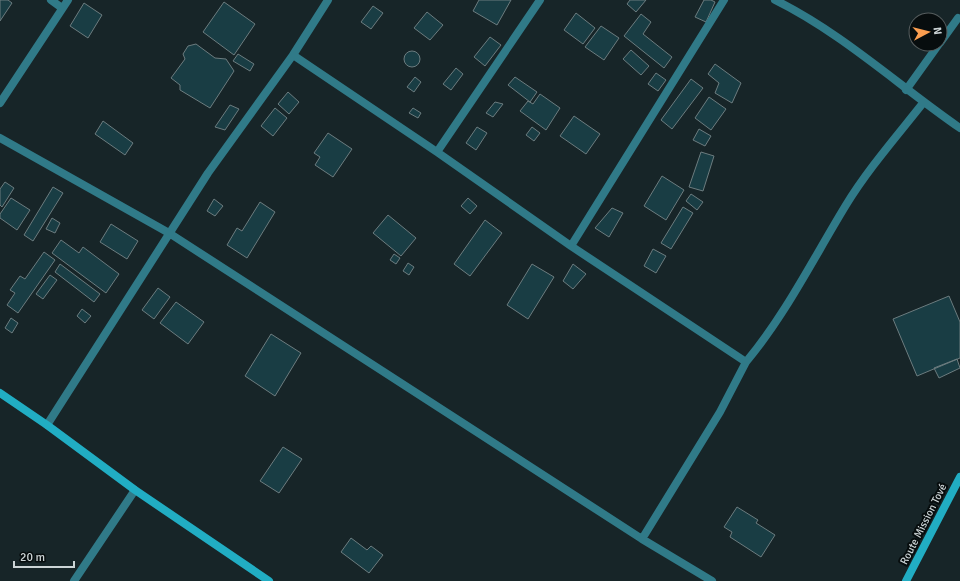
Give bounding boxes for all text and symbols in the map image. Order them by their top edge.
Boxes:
north arrow [908,12,948,52]
text: N [931,26,944,35]
street label: Route Mission Tové [897,482,949,567]
scale bar [14,543,74,569]
text: 20 m [20,550,45,565]

